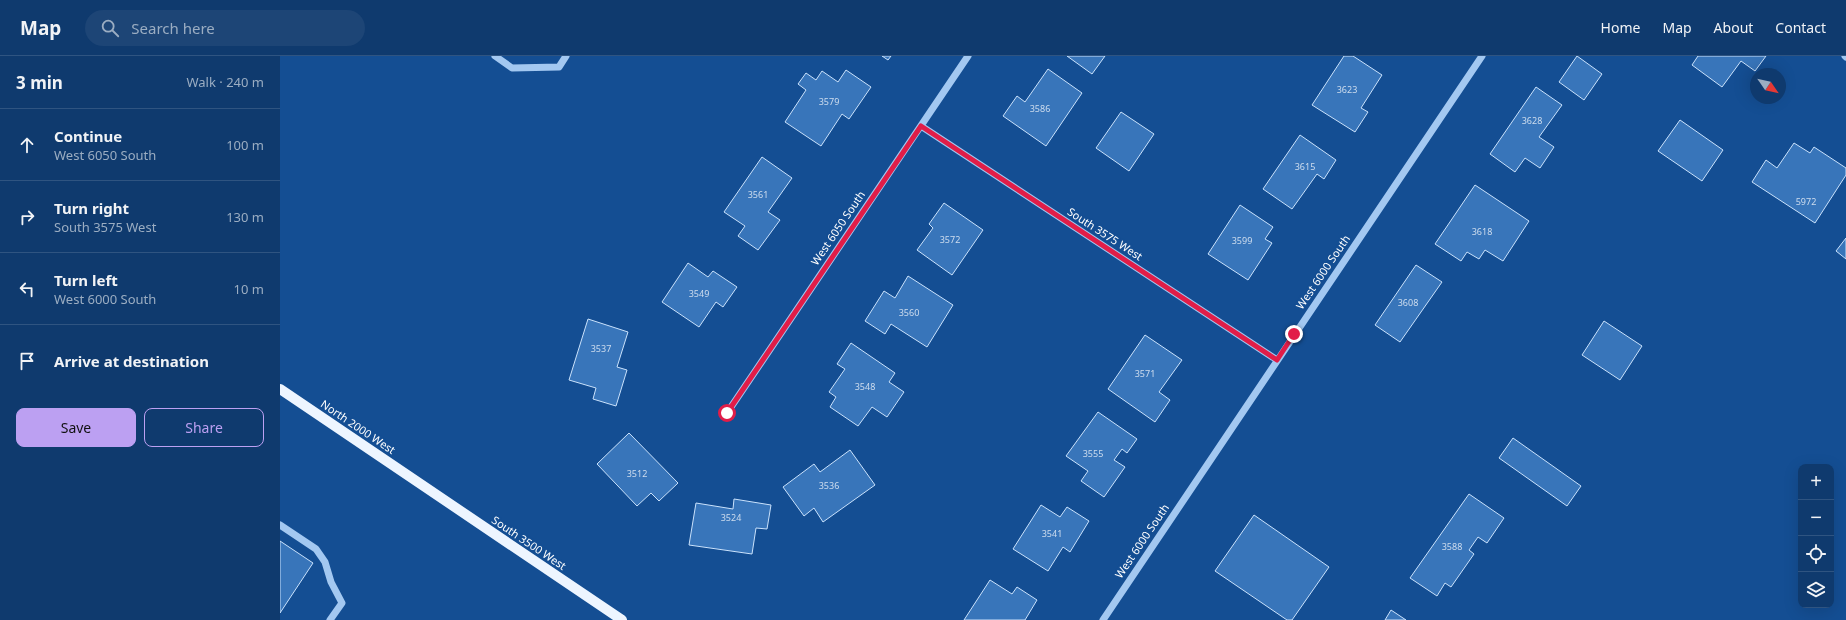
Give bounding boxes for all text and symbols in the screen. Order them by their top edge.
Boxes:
search box [85,10,365,46]
text: Map [20,15,61,41]
icon: search [99,17,121,39]
text: Search here [131,18,215,38]
text: Home [1601,18,1640,37]
text: Map [1662,18,1692,37]
text: About [1714,18,1753,37]
text: Contact [1775,18,1826,37]
north arrow [1750,68,1786,104]
text: 3 min [16,71,63,94]
text: Walk · 240 m [186,73,264,91]
house number: 3623 [1337,83,1357,96]
house number: 3579 [819,95,839,108]
house number: 3586 [1030,102,1050,115]
house number: 3628 [1522,114,1542,127]
text: Continue [54,126,122,146]
icon: ahead [16,134,38,156]
text: 100 m [226,136,264,154]
text: West 6050 South [54,146,156,164]
house number: 3615 [1295,160,1315,173]
house number: 3561 [748,188,768,201]
street label: West 6050 South [807,188,868,268]
house number: 5972 [1796,195,1816,208]
text: Turn right [54,198,129,218]
street label: South 3575 West [1065,204,1146,263]
icon: right [16,206,38,228]
text: 130 m [226,208,264,226]
text: South 3575 West [54,218,156,236]
house number: 3618 [1472,225,1492,238]
street label: West 6000 South [1292,232,1353,312]
house number: 3572 [940,233,960,246]
house number: 3599 [1232,234,1252,247]
text: Turn left [54,270,118,290]
icon: left [16,278,38,300]
text: 10 m [234,280,264,298]
house number: 3549 [689,287,709,300]
text: West 6000 South [54,290,156,308]
house number: 3608 [1398,296,1418,309]
house number: 3560 [899,306,919,319]
route end [1285,325,1303,343]
house number: 3537 [591,342,611,355]
icon: arrive [16,350,38,372]
text: Arrive at destination [54,351,209,371]
house number: 3571 [1135,367,1155,380]
house number: 3548 [855,380,875,393]
street label: North 2000 West [318,396,398,457]
route start [718,404,736,422]
button: Save [16,408,136,447]
button: Share [144,408,264,447]
house number: 3555 [1083,447,1103,460]
map controls [1798,464,1834,608]
button: + [1798,464,1834,500]
house number: 3512 [627,467,647,480]
house number: 3536 [819,479,839,492]
button: − [1798,500,1834,536]
street label: West 6000 South [1111,501,1172,581]
house number: 3524 [721,511,741,524]
street label: South 3500 West [489,512,569,573]
house number: 3541 [1042,527,1062,540]
button: locate [1798,536,1834,572]
house number: 3588 [1442,540,1462,553]
button: layers [1798,572,1834,608]

